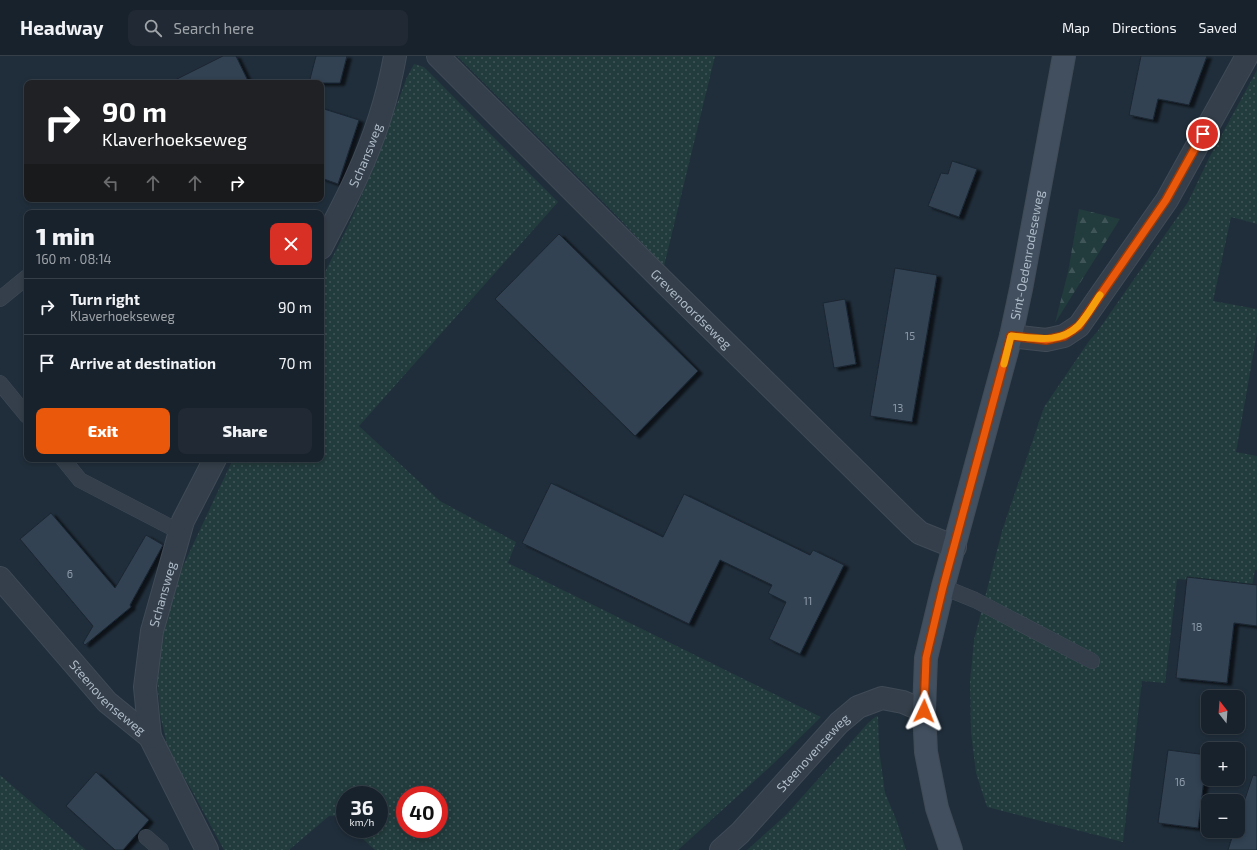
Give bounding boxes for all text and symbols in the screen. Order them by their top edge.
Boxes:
search box [128,10,408,46]
text: Headway [20,16,104,39]
icon: search [142,17,164,39]
text: Search here [174,19,254,37]
text: Map [1062,19,1090,36]
text: Directions [1112,19,1177,36]
text: Saved [1199,19,1237,36]
text: 90 m [102,94,167,128]
icon: right [36,96,88,148]
pin [1186,117,1220,151]
street label: Schansweg [345,121,385,190]
icon: arrive [1192,123,1214,145]
text: Klaverhoekseweg [102,128,247,150]
icon: left [100,172,122,194]
icon: ahead [142,172,164,194]
icon: ahead [184,172,206,194]
icon: right [226,172,248,194]
street label: Sint-Oedenrodeseweg [1007,189,1047,321]
text: 1 min [36,221,95,250]
button: close [270,223,312,265]
text: 160 m · 08:14 [36,251,112,267]
street label: Grevenoordseweg [648,266,735,352]
text: Turn right [70,290,140,308]
icon: right [36,296,58,318]
text: 90 m [278,298,312,316]
text: Klaverhoekseweg [70,308,175,324]
house number: 15 [905,329,915,342]
icon: arrive [36,352,58,374]
text: Arrive at destination [70,354,216,372]
text: 70 m [279,354,312,372]
house number: 13 [893,401,903,414]
button: Exit [36,408,170,454]
button: Share [178,408,312,454]
street label: Schansweg [146,559,179,629]
house number: 6 [67,567,73,580]
house number: 11 [804,594,812,607]
house number: 18 [1191,620,1203,633]
street label: Steenovenseweg [66,656,149,738]
position arrow [903,690,945,732]
north arrow [1201,690,1245,734]
map controls [1201,690,1245,838]
street label: Steenovenseweg [773,710,853,795]
button: + [1201,742,1245,786]
house number: 16 [1175,775,1185,788]
speed limit sign: 40 [396,786,448,838]
button: − [1201,794,1245,838]
text: 36 [350,795,374,819]
text: km/h [350,816,374,828]

